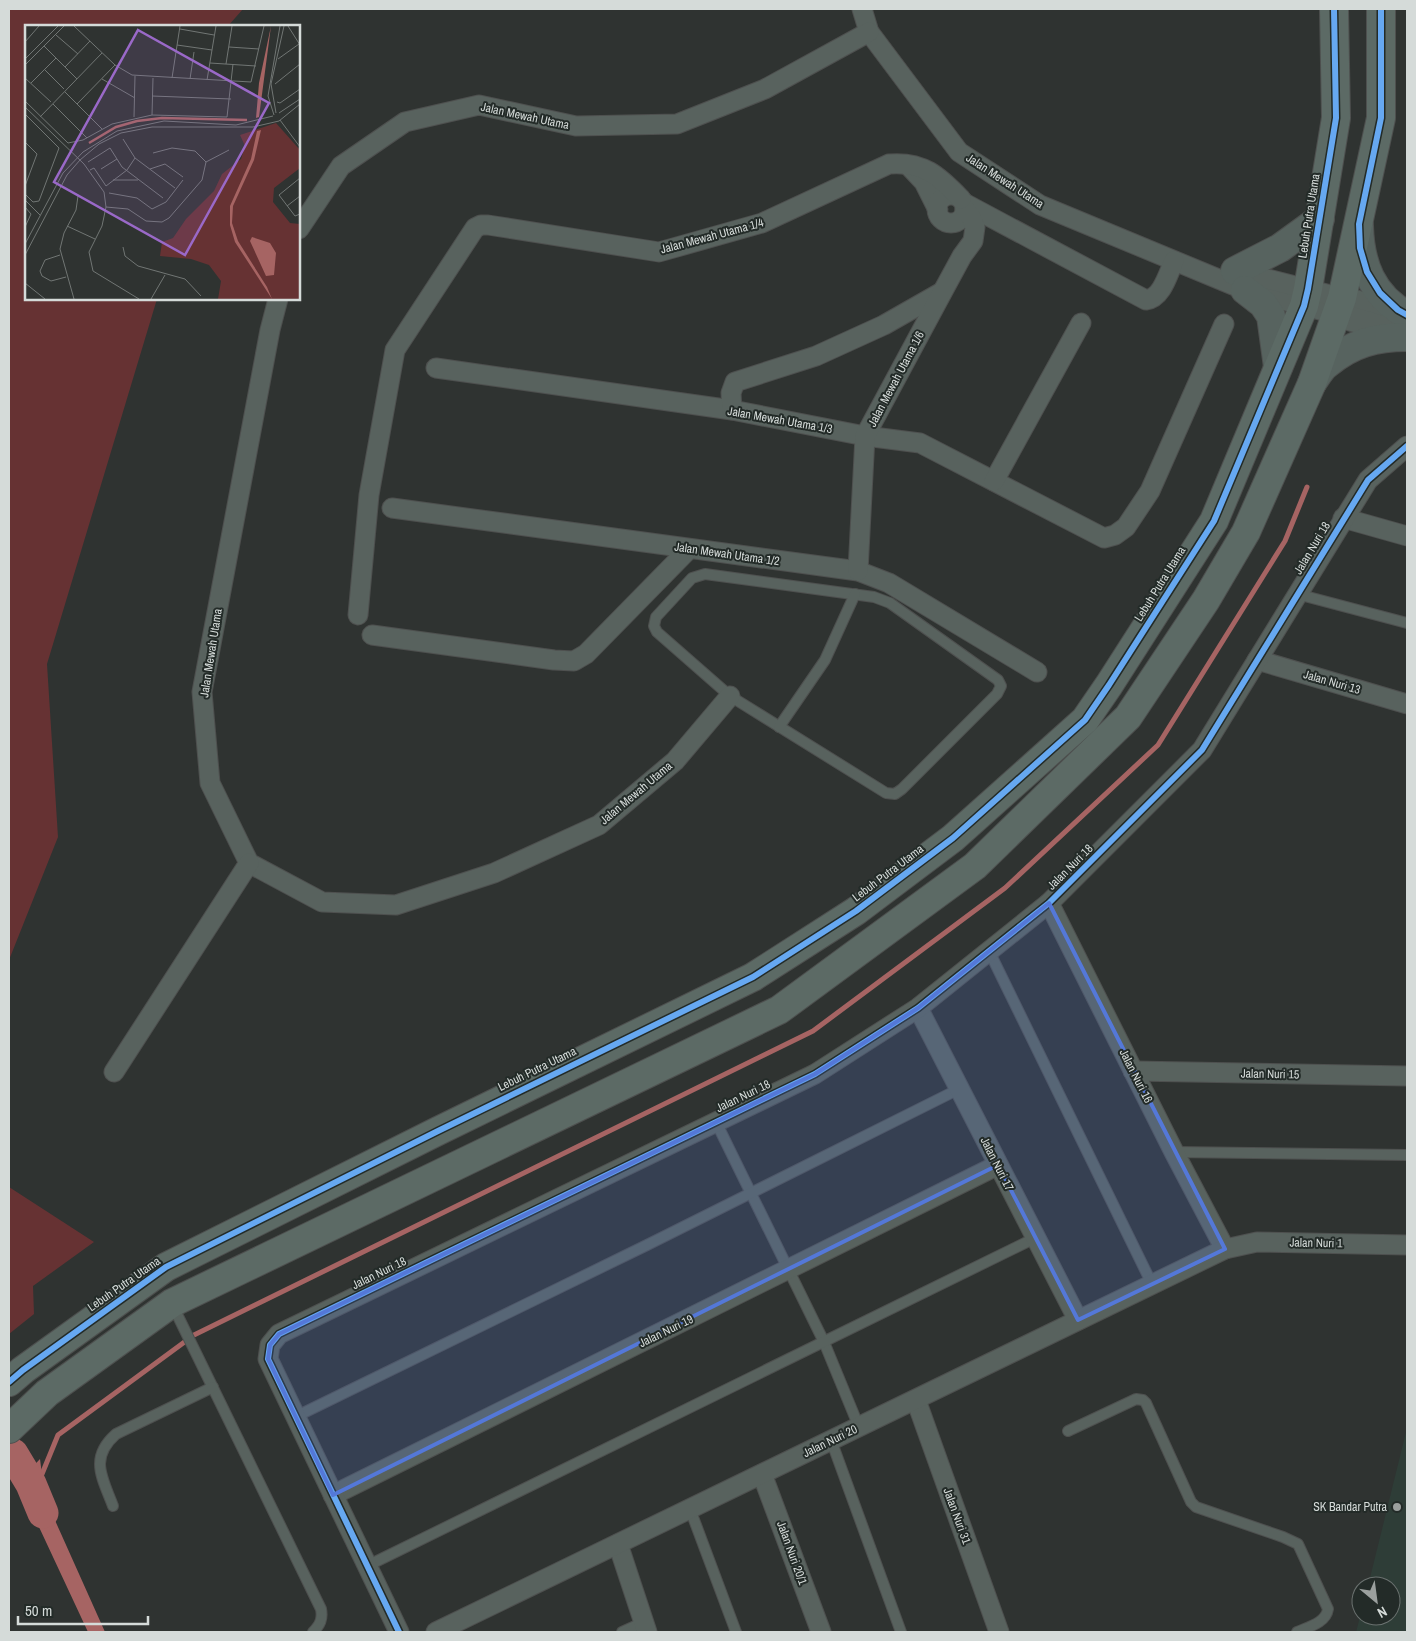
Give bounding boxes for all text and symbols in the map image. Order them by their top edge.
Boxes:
inset map [25,25,300,300]
street label: Jalan Mewah Utama [479,99,571,133]
street label: Jalan Mewah Utama [963,150,1047,212]
street label: Lebuh Putra Utama [1294,172,1324,259]
street label: Jalan Mewah Utama 1/4 [659,214,766,257]
street label: Jalan Mewah Utama 1/6 [864,328,928,430]
street label: Jalan Mewah Utama 1/3 [726,403,834,437]
street label: Jalan Nuri 18 [1290,519,1334,577]
street label: Jalan Mewah Utama 1/2 [673,539,781,569]
street label: Lebuh Putra Utama [1131,543,1190,624]
street label: Jalan Mewah Utama [196,607,226,699]
street label: Jalan Nuri 13 [1302,666,1362,698]
street label: Jalan Mewah Utama [596,758,676,828]
street label: Lebuh Putra Utama [849,841,927,905]
street label: Jalan Nuri 18 [1044,841,1096,893]
street label: Lebuh Putra Utama [495,1043,579,1095]
street label: Jalan Nuri 16 [1116,1046,1156,1106]
street label: Jalan Nuri 15 [1241,1065,1300,1083]
street label: Jalan Nuri 18 [713,1076,773,1116]
street label: Jalan Nuri 17 [977,1134,1018,1194]
street label: Jalan Nuri 1 [1289,1235,1343,1251]
street label: Lebuh Putra Utama [84,1253,164,1315]
street label: Jalan Nuri 18 [349,1253,409,1293]
street label: Jalan Nuri 19 [636,1311,696,1351]
street label: Jalan Nuri 20 [800,1421,860,1461]
street label: Jalan Nuri 31 [939,1486,975,1547]
place label: SK Bandar Putra [1313,1499,1388,1515]
marker: SK Bandar Putra [1391,1501,1403,1513]
street label: Jalan Nuri 20/1 [773,1519,811,1588]
north arrow [1351,1576,1401,1626]
scale bar [18,1594,148,1626]
text: 50 m [25,1600,52,1621]
text: N [1374,1602,1390,1622]

